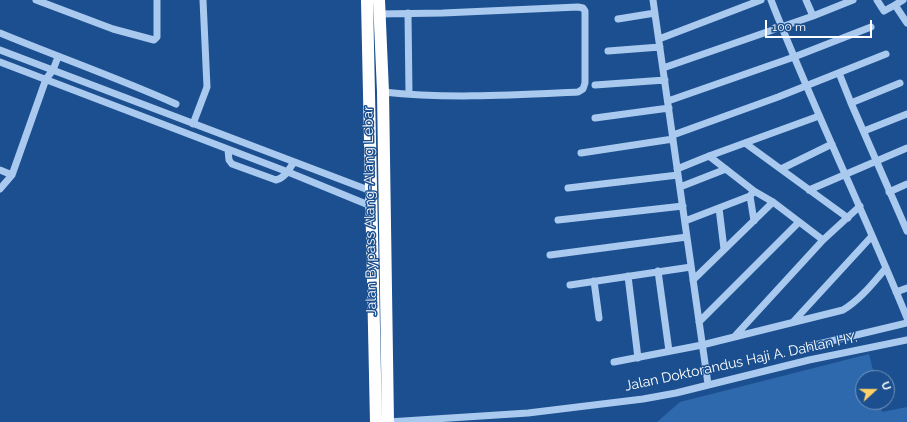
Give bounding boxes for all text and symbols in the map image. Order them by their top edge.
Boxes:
scale bar [767,12,874,38]
text: 100 m [772,20,806,34]
street label: Jalan Bypass Alang-Alang Lebar [360,106,380,316]
street label: Jalan Doktorandus Haji A. Dahlan HY. [623,329,859,395]
north arrow [855,370,895,410]
text: U [878,380,893,392]

